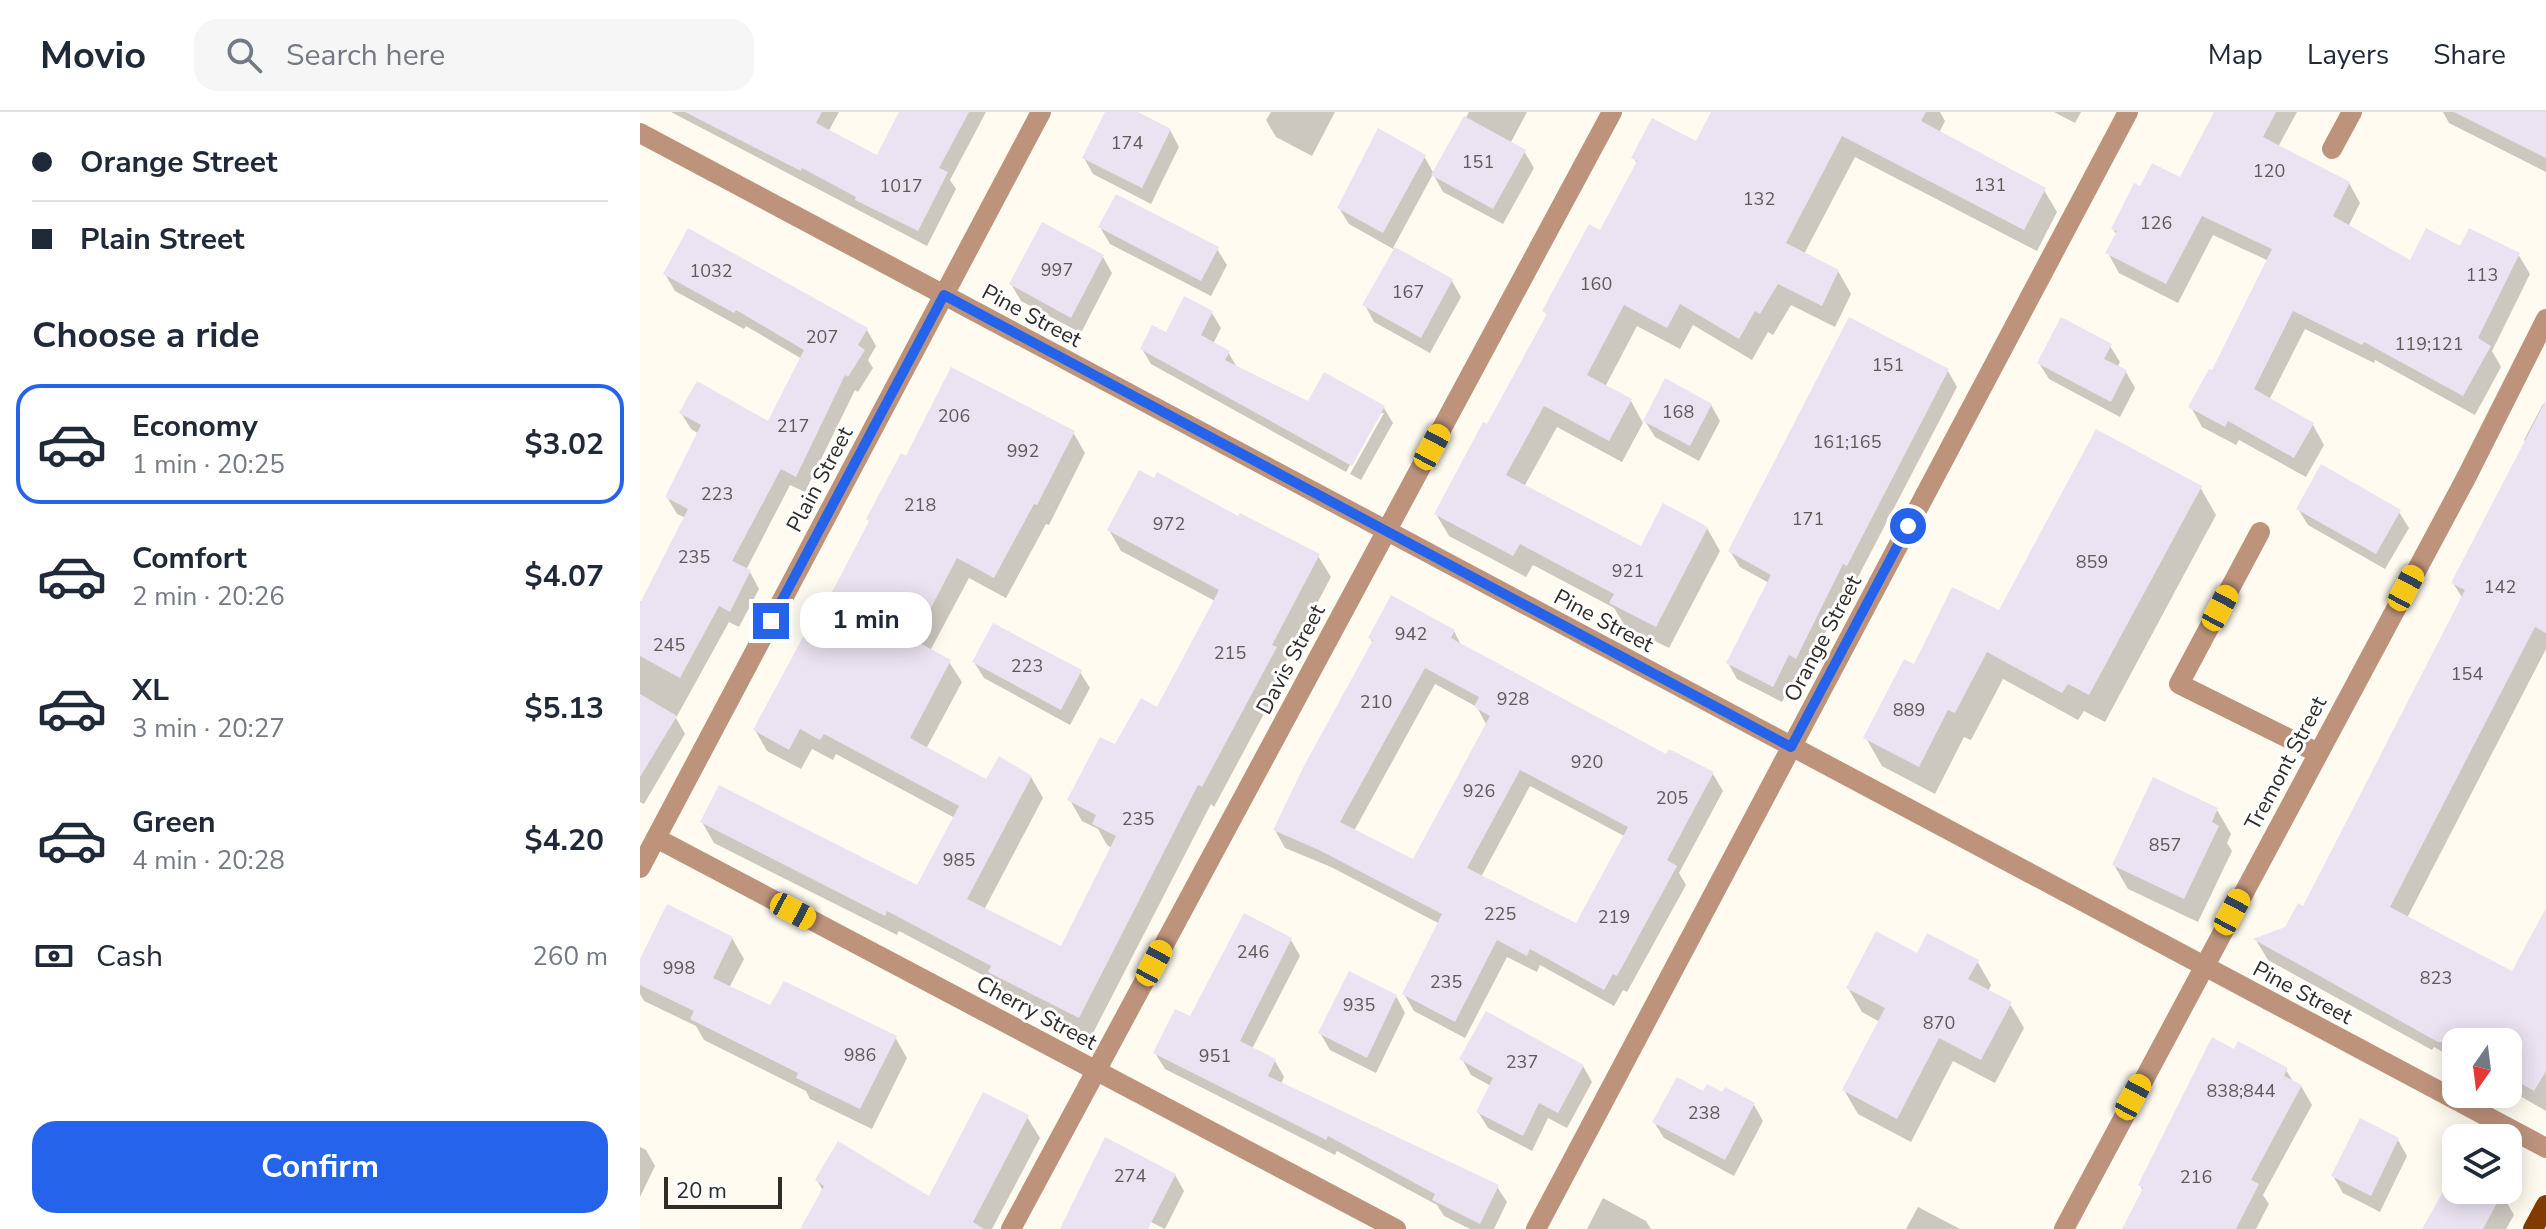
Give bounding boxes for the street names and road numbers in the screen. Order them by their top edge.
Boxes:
street label: Pine Street [976,277,1087,355]
street label: Plain Street [780,421,860,537]
street label: Orange Street [1777,570,1869,707]
street label: Pine Street [1548,582,1659,660]
street label: Davis Street [1249,599,1333,720]
street label: Tremont Street [2238,691,2334,836]
street label: Pine Street [2247,954,2358,1032]
street label: Cherry Street [971,969,1102,1057]

